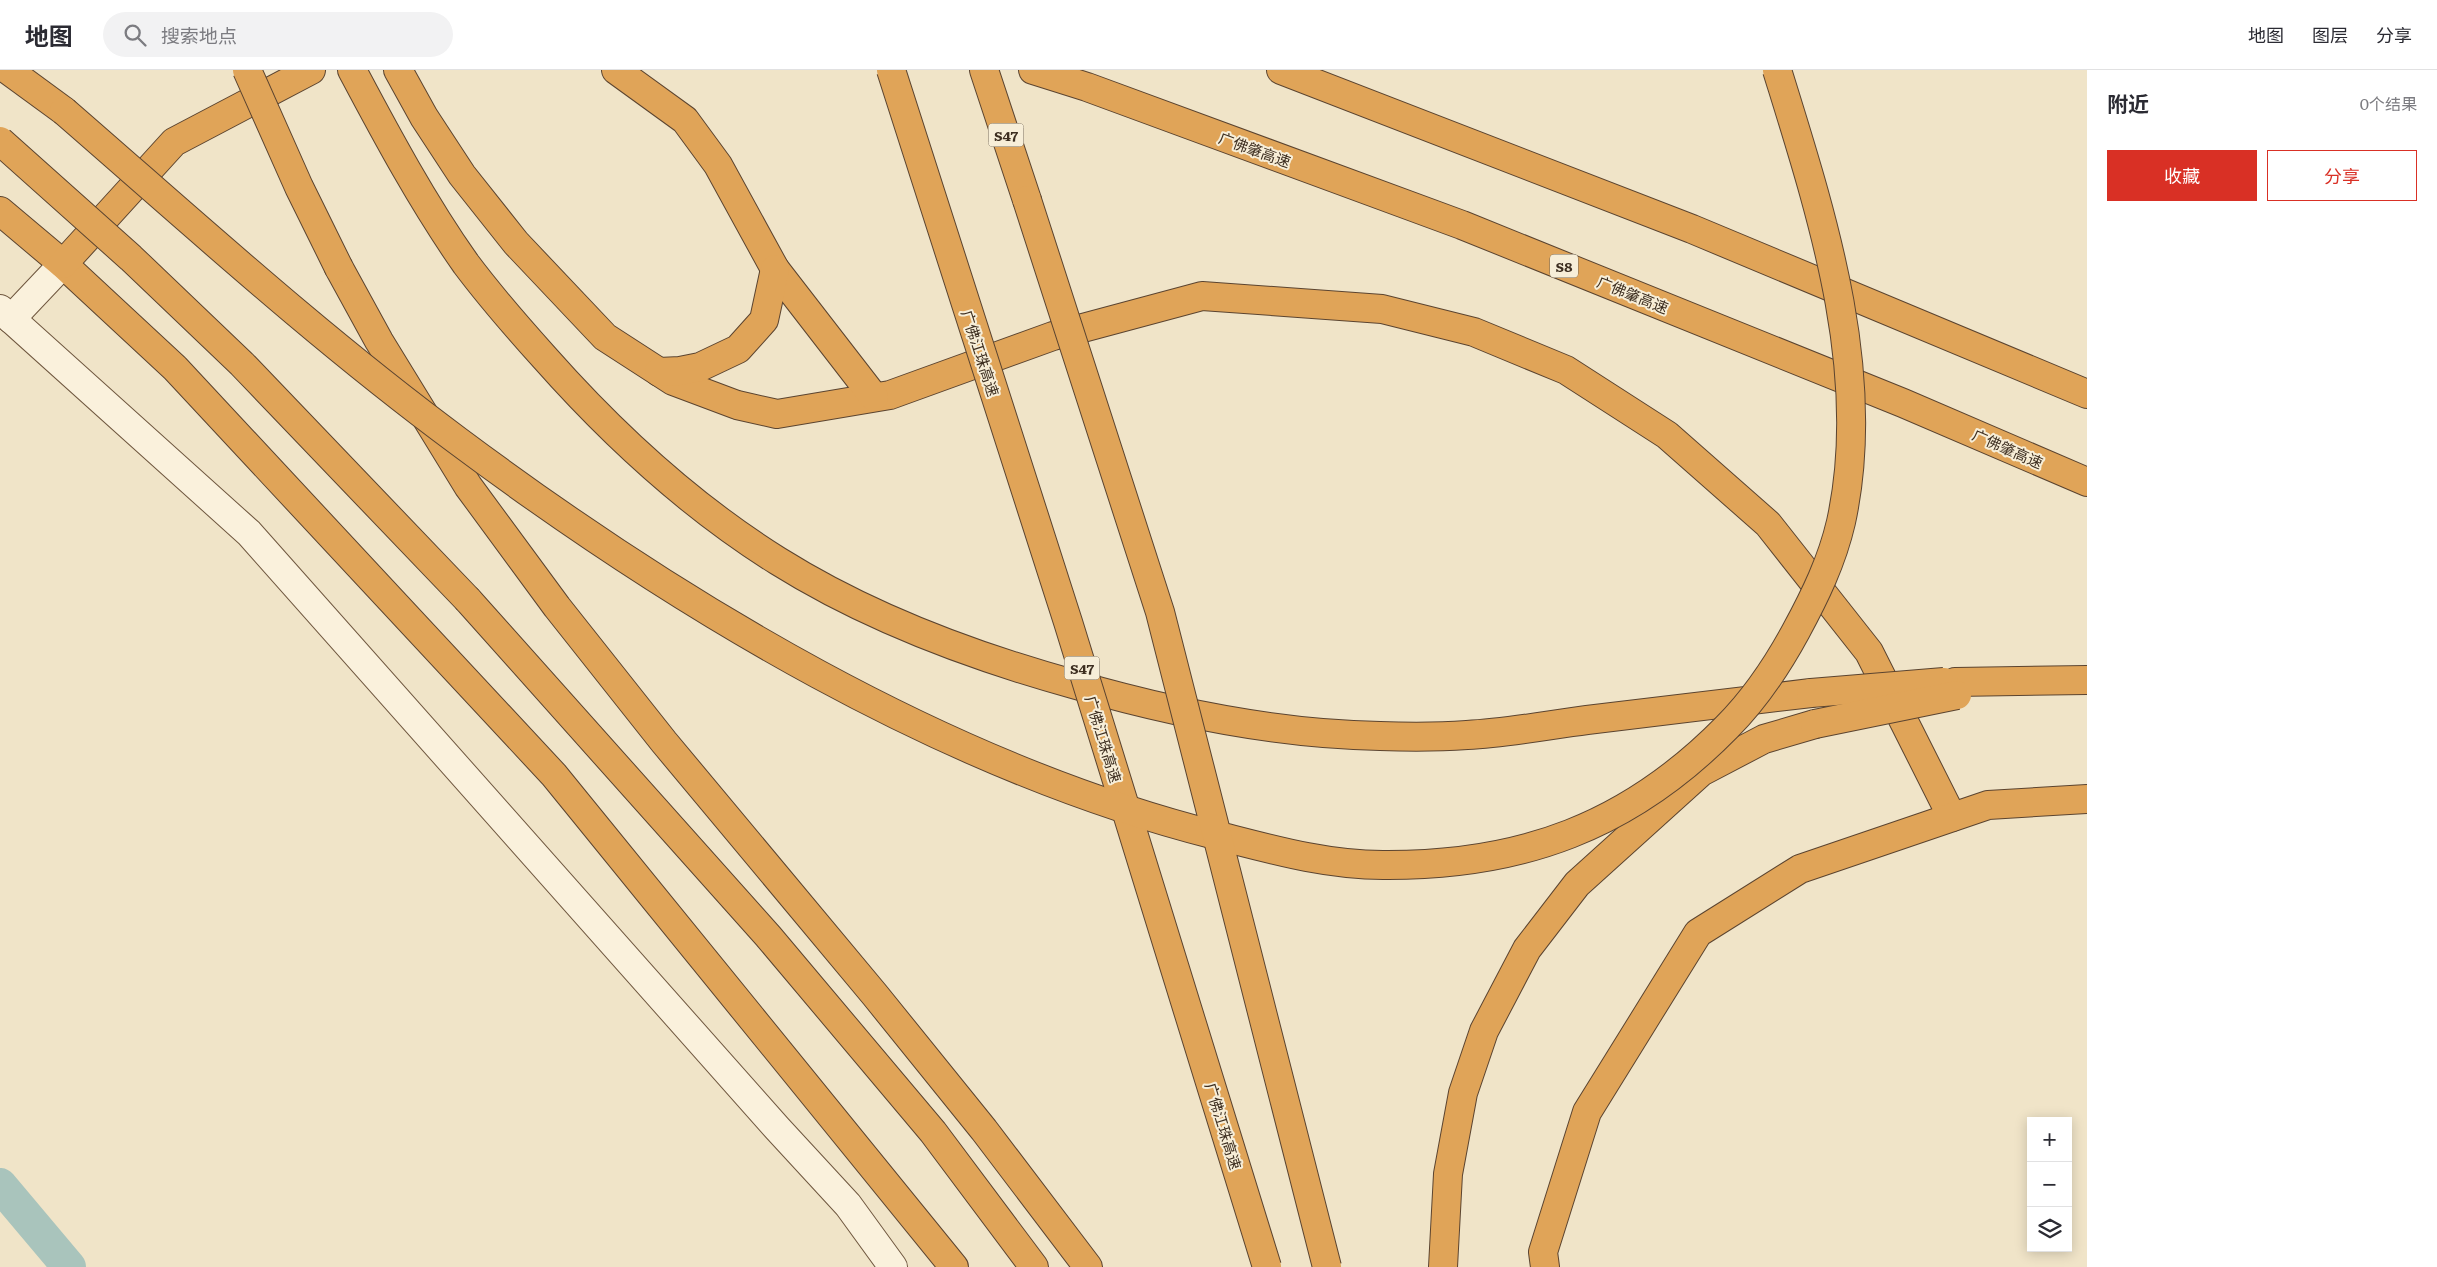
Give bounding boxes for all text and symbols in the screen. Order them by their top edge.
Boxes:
search box [103,12,453,57]
text: 地图 [25,17,73,52]
icon: search [121,21,149,49]
text: 搜索地点 [161,21,237,49]
text: 地图 [2248,21,2284,48]
text: 图层 [2312,21,2348,48]
text: 分享 [2376,21,2412,48]
text: 附近 [2107,87,2149,118]
text: 0个结果 [2360,91,2417,115]
road number: S47 [988,124,1024,146]
street label: 广佛肇高速 [1216,125,1294,173]
button: 收藏 [2107,150,2257,201]
button: 分享 [2267,150,2417,201]
road number: S8 [1550,255,1578,278]
street label: 广佛肇高速 [1594,269,1672,319]
street label: 广佛江珠高速 [956,307,1006,399]
street label: 广佛肇高速 [1969,422,2047,474]
road number: S47 [1064,656,1100,680]
street label: 广佛江珠高速 [1080,693,1128,785]
street label: 广佛江珠高速 [1200,1080,1248,1172]
map controls [2027,1117,2072,1252]
button: + [2027,1117,2072,1162]
button: − [2027,1162,2072,1207]
button: layers [2027,1207,2072,1252]

